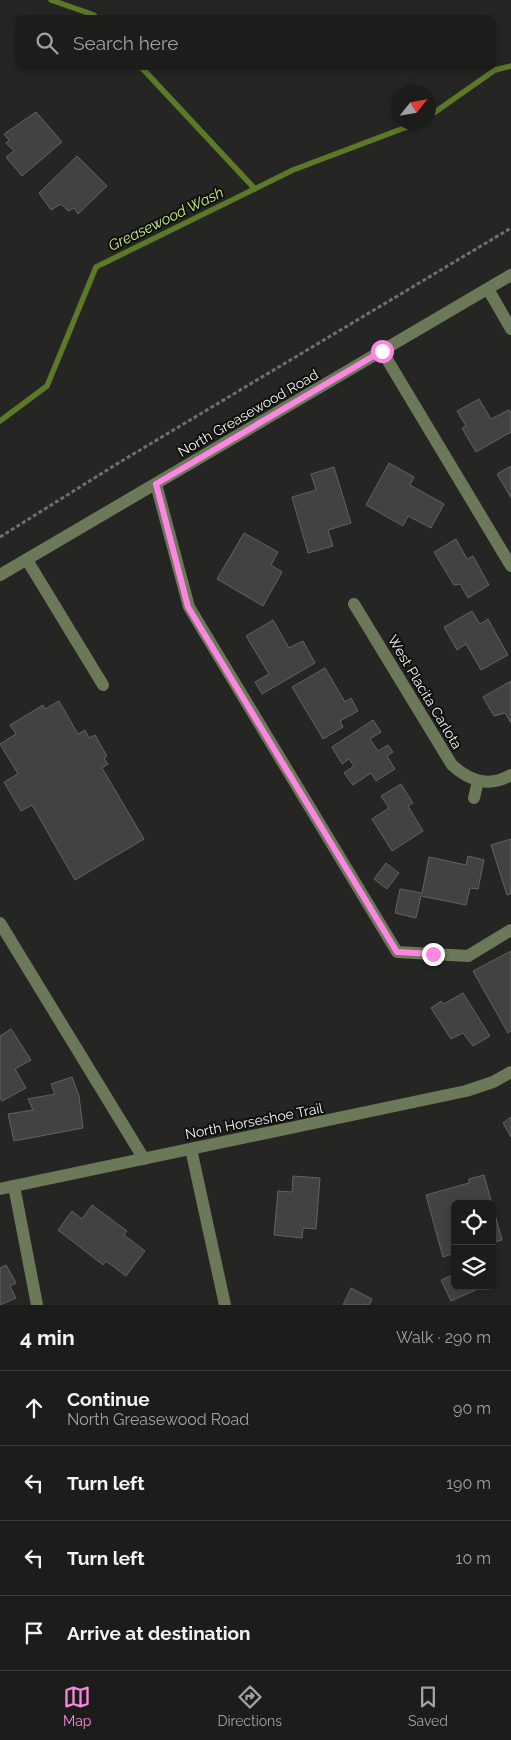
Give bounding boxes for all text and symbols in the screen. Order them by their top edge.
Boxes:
search box [15,15,496,70]
icon: search [33,29,61,57]
text: Search here [73,32,179,54]
north arrow [391,85,436,130]
water label: Greasewood Wash [105,183,227,255]
route start [371,340,394,363]
street label: North Greasewood Road [175,366,321,460]
street label: West Placita Carlota [385,632,465,752]
route end [422,943,445,966]
street label: North Horseshoe Trail [184,1100,324,1142]
map controls [451,1200,496,1290]
button: locate [451,1200,496,1245]
button: layers [451,1245,496,1290]
text: 4 min [20,1325,75,1350]
text: Walk · 290 m [396,1328,491,1347]
text: Continue [67,1388,150,1410]
icon: ahead [20,1394,48,1422]
text: 90 m [453,1399,491,1418]
text: North Greasewood Road [67,1410,249,1429]
icon: left [20,1469,48,1497]
text: Turn left [67,1472,144,1494]
text: 190 m [446,1474,491,1493]
icon: left [20,1544,48,1572]
text: Turn left [67,1547,144,1569]
text: 10 m [456,1549,491,1568]
icon: arrive [20,1619,48,1647]
text: Arrive at destination [67,1622,251,1644]
tab: Map [63,1683,91,1729]
tab: Directions [217,1683,282,1729]
tab: Saved [408,1683,448,1729]

